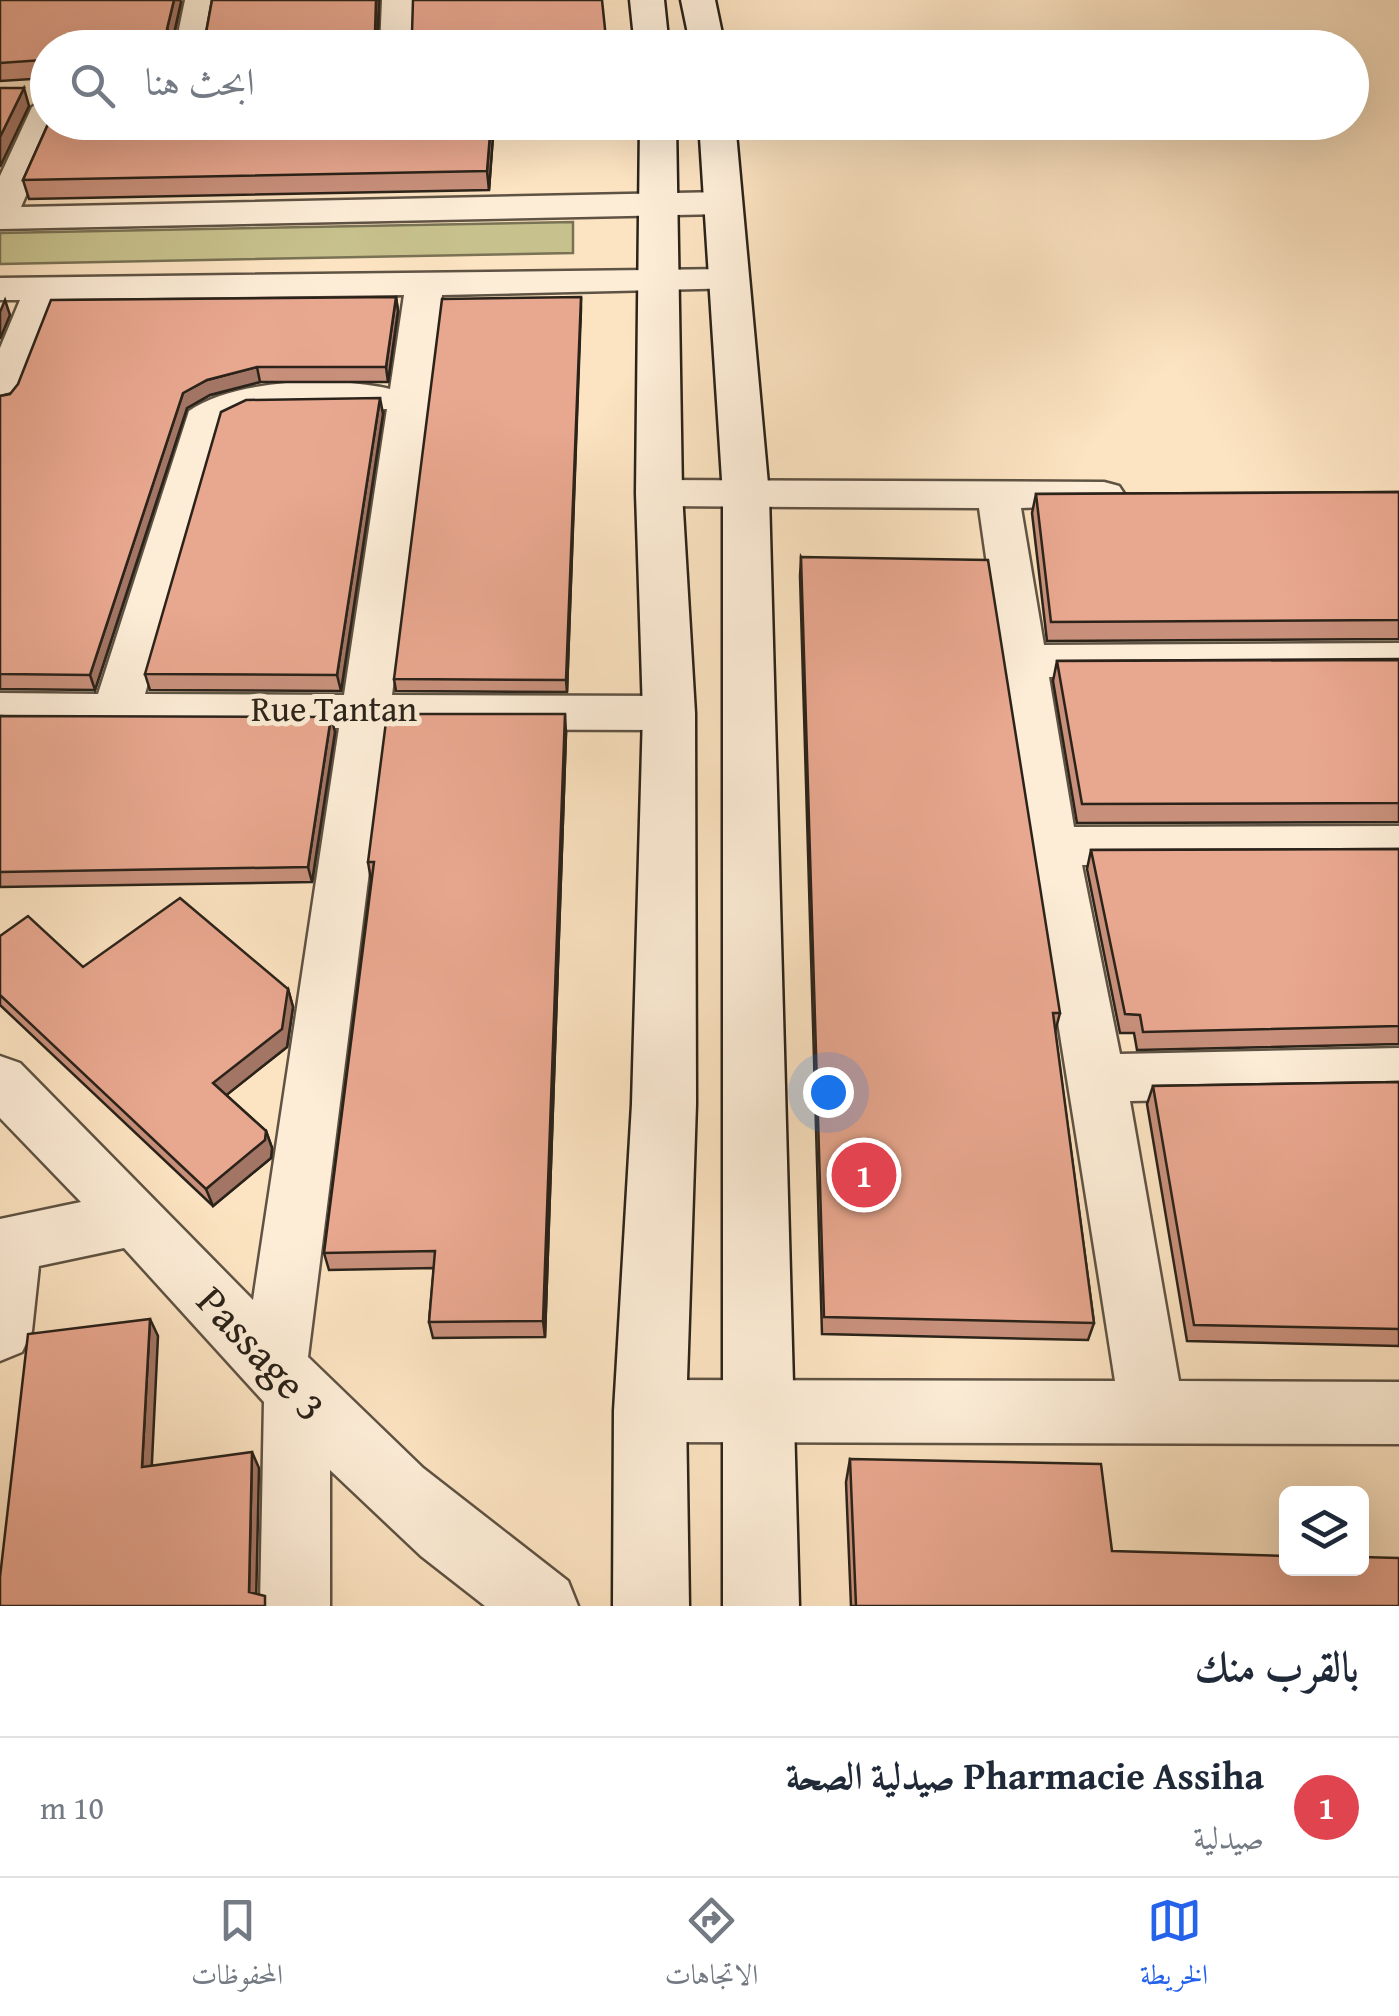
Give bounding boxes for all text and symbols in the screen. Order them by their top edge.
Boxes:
search box [30,30,1369,140]
text: ابحث هنا [145,53,255,109]
icon: search [65,58,120,113]
street label: Rue Tantan [251,683,417,734]
your location [803,1067,854,1118]
pin: 1 [832,1138,896,1212]
street label: Passage 3 [184,1271,341,1434]
map controls [1279,1486,1369,1576]
button: layers [1279,1486,1369,1576]
text: بالقرب منك [1195,1635,1359,1696]
text: Pharmacie Assiha صيدلية الصحة [786,1747,1264,1803]
text: 10 m [40,1784,104,1831]
text: 1 [1318,1784,1335,1831]
text: صيدلية [1193,1814,1264,1861]
tab: المحفوظات [191,1893,283,2002]
tab: الاتجاهات [665,1893,758,2002]
tab: الخريطة [1140,1893,1208,2002]

